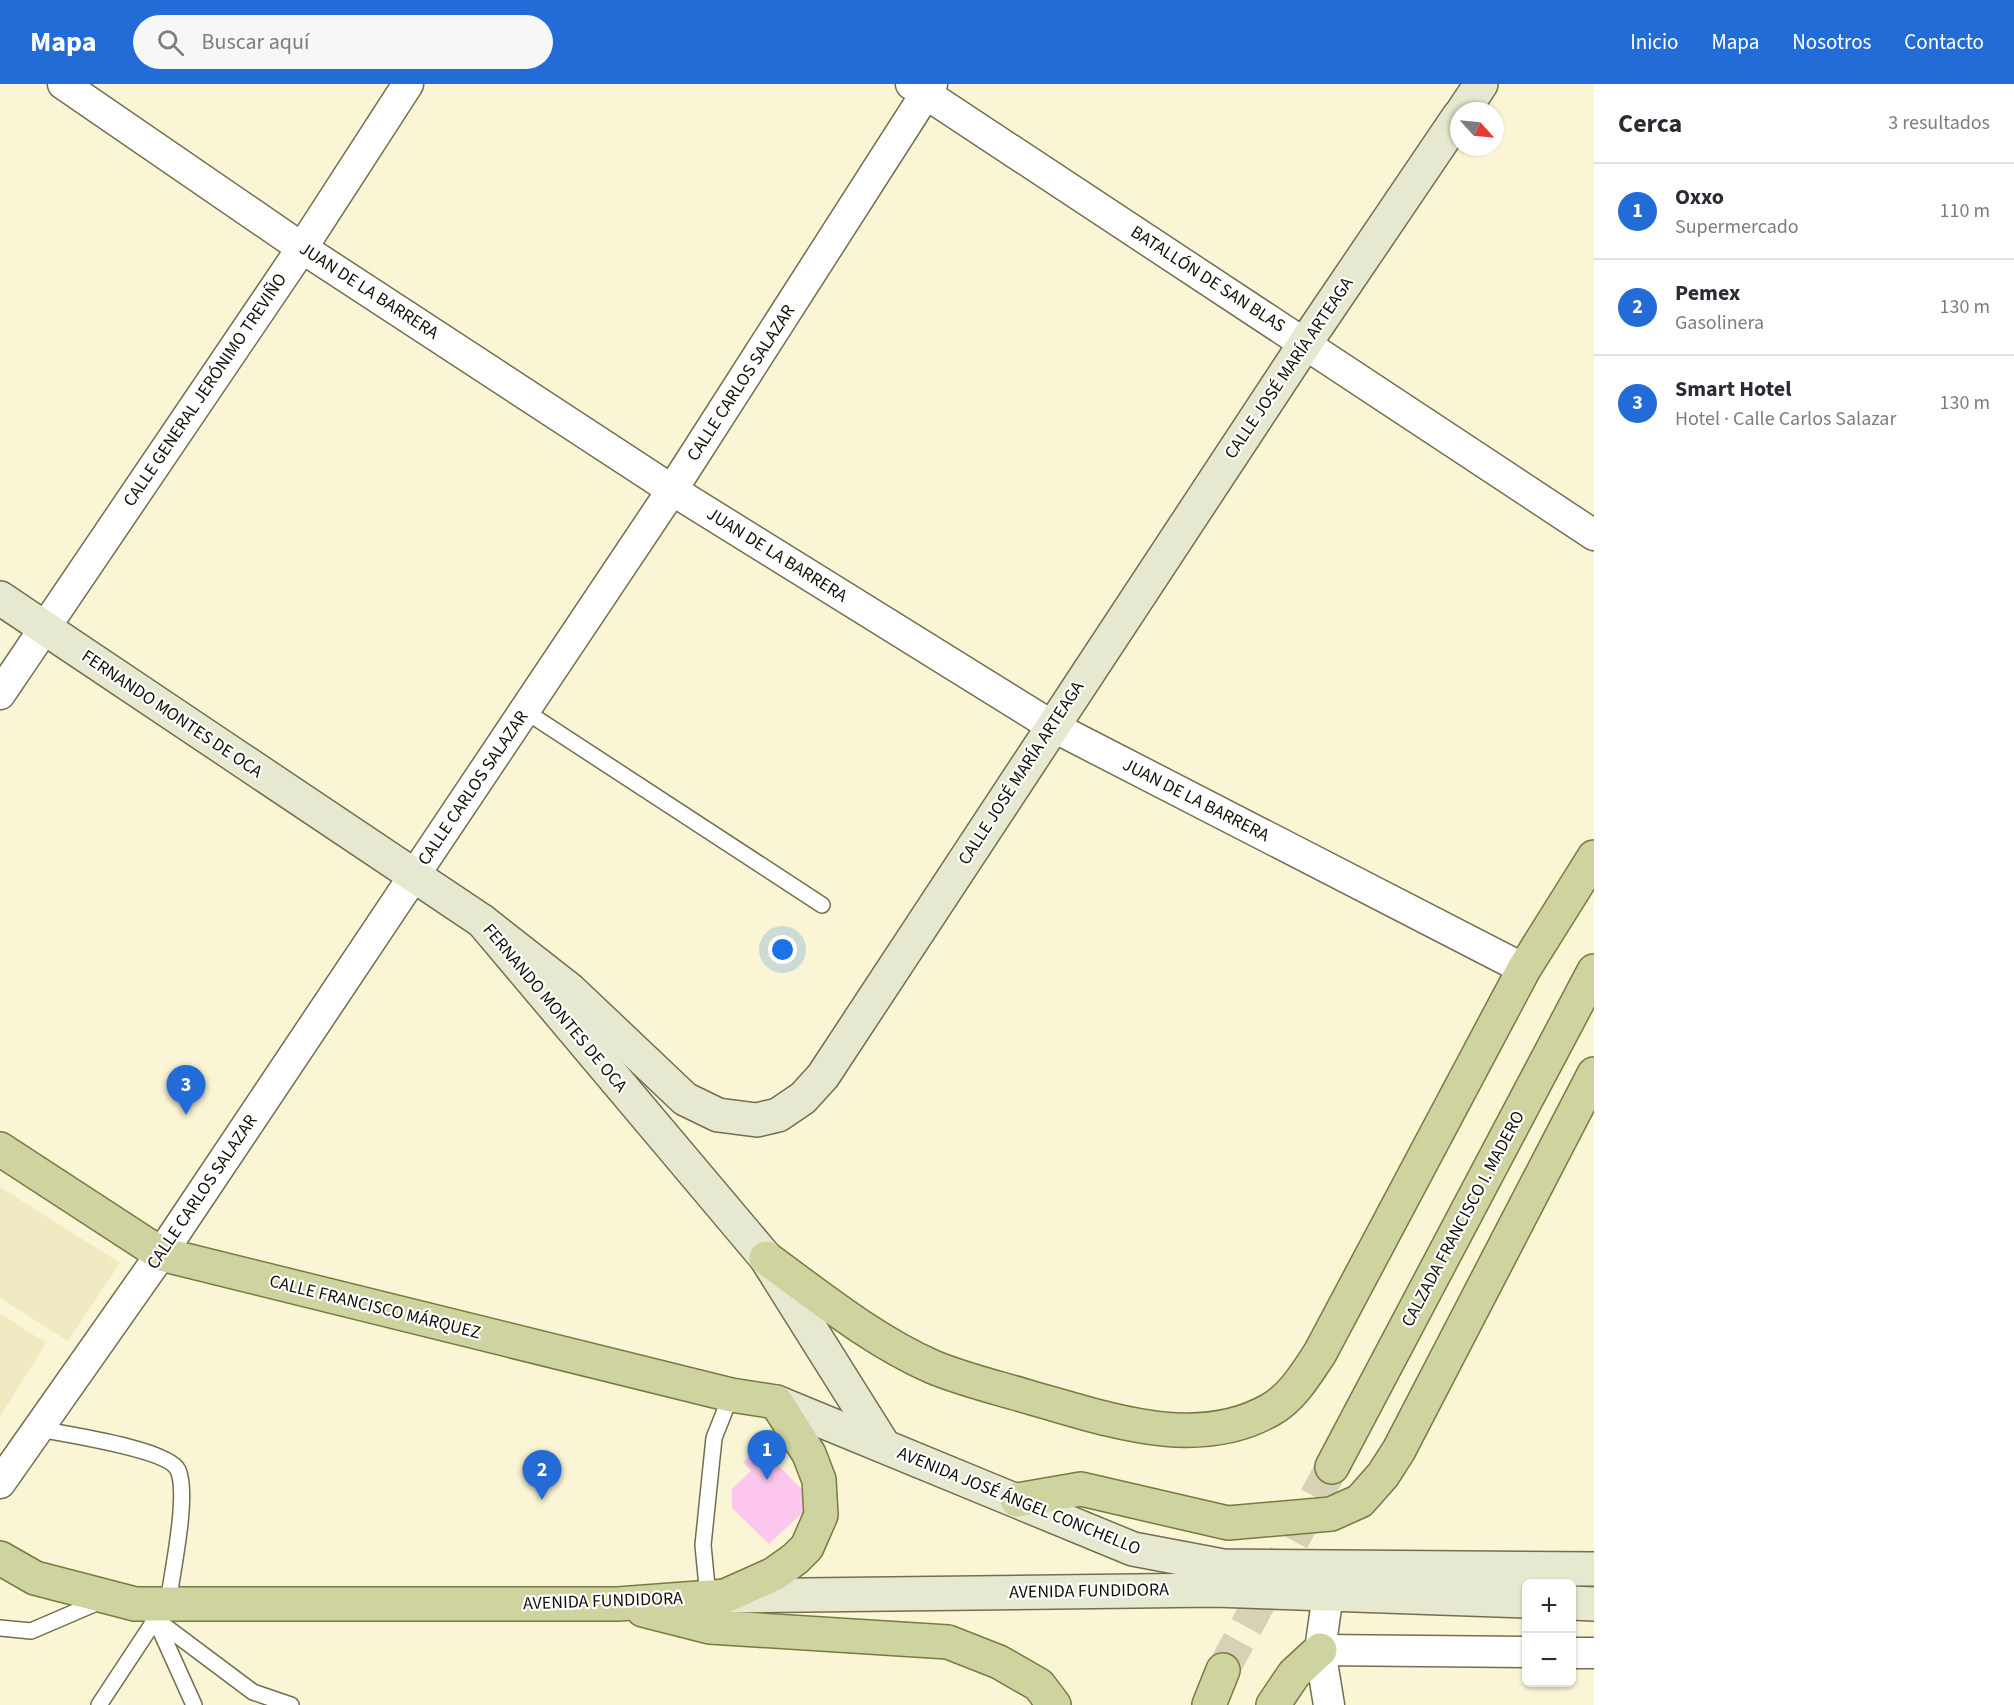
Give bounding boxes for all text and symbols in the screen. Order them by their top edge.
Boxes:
search box [133,15,553,69]
text: Mapa [30,22,97,62]
icon: search [154,26,187,59]
text: Buscar aquí [202,26,309,58]
text: Inicio [1630,27,1678,57]
text: Mapa [1711,27,1759,57]
text: Nosotros [1792,27,1871,57]
text: Contacto [1904,27,1984,57]
north arrow [1450,102,1504,156]
text: Cerca [1618,105,1682,142]
text: 3 resultados [1888,109,1990,137]
text: Oxxo [1675,181,1724,213]
text: 1 [1632,197,1643,225]
text: 110 m [1940,197,1990,225]
text: Supermercado [1675,213,1799,241]
street label: BATALLÓN DE SAN BLAS [1126,220,1290,338]
street label: JUAN DE LA BARRERA [294,237,444,346]
street label: CALLE GENERAL JERÓNIMO TREVIÑO [117,268,293,512]
street label: CALLE JOSÉ MARÍA ARTEAGA [1219,272,1359,464]
text: Pemex [1675,277,1740,309]
text: 2 [1632,293,1643,321]
text: 130 m [1940,293,1990,321]
street label: CALLE CARLOS SALAZAR [681,300,801,466]
text: Gasolinera [1675,309,1764,337]
text: Smart Hotel [1675,373,1791,405]
text: 3 [1632,389,1643,417]
text: 130 m [1940,389,1990,417]
text: Hotel · Calle Carlos Salazar [1675,405,1896,433]
street label: JUAN DE LA BARRERA [702,502,852,609]
street label: FERNANDO MONTES DE OCA [77,644,268,784]
street label: CALLE JOSÉ MARÍA ARTEAGA [952,676,1090,870]
street label: CALLE CARLOS SALAZAR [412,706,534,870]
street label: JUAN DE LA BARRERA [1118,752,1274,848]
street label: FERNANDO MONTES DE OCA [477,918,633,1098]
your location [768,935,797,964]
pin: 3 [166,1066,206,1115]
street label: CALZADA FRANCISCO I. MADERO [1395,1107,1531,1331]
street label: CALLE CARLOS SALAZAR [141,1110,263,1274]
street label: CALLE FRANCISCO MÁRQUEZ [267,1269,483,1345]
pin: 1 [748,1430,786,1480]
street label: AVENIDA JOSÉ ÁNGEL CONCHELLO [894,1441,1144,1561]
pin: 2 [522,1450,562,1500]
street label: AVENIDA FUNDIDORA [1009,1577,1169,1605]
map controls [1522,1579,1576,1687]
button: + [1522,1579,1576,1633]
street label: AVENIDA FUNDIDORA [523,1586,684,1616]
button: − [1522,1633,1576,1687]

